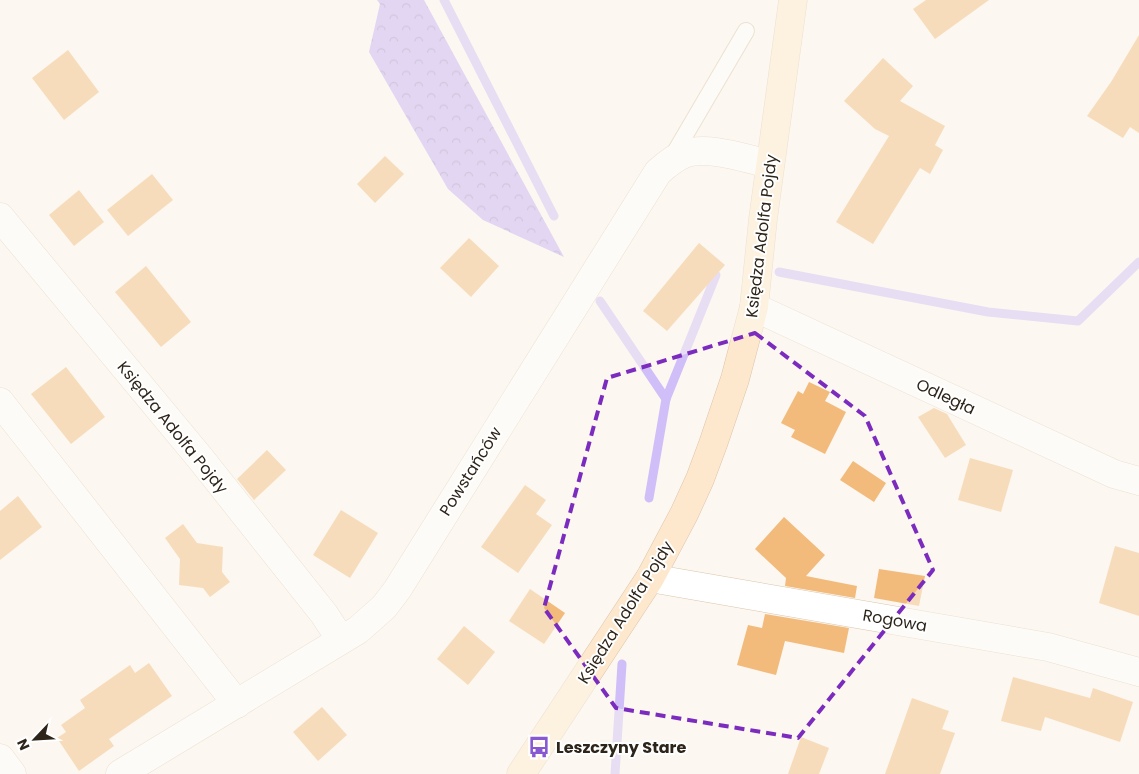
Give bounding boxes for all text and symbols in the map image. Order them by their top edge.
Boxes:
street label: Księdza Adolfa Pojdy [740,153,783,319]
street label: Księdza Adolfa Pojdy [112,356,233,498]
street label: Odległa [912,373,979,420]
street label: Powstańców [434,422,507,520]
street label: Księdza Adolfa Pojdy [572,536,679,688]
street label: Rogowa [861,604,929,637]
north arrow [10,714,60,764]
bus stop icon: Leszczyny Stare [526,734,552,760]
text: N [12,735,35,753]
place label: Leszczyny Stare [556,736,686,759]

